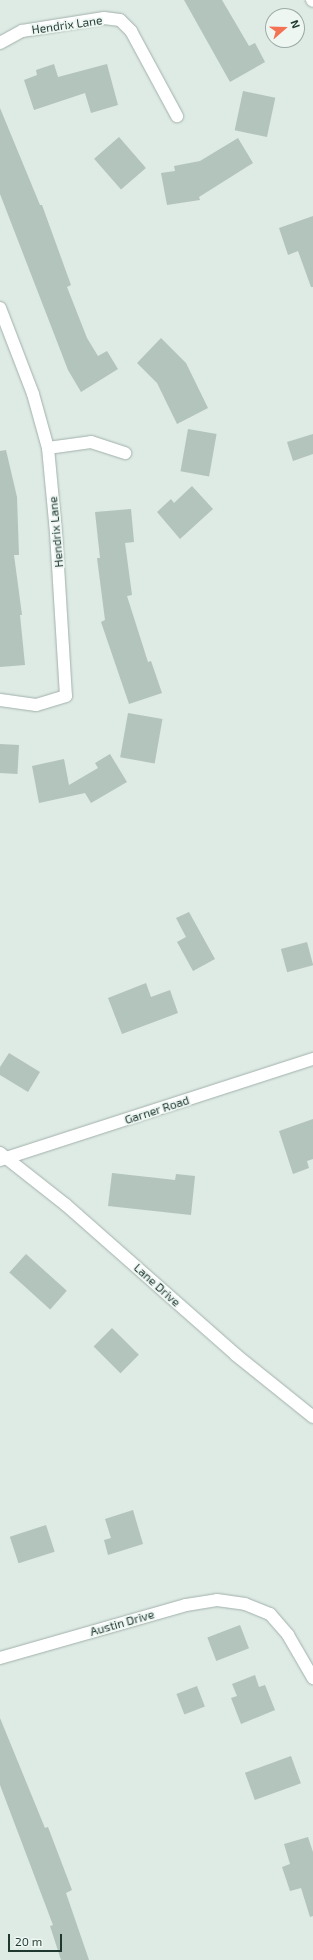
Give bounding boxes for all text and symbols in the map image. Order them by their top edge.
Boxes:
north arrow [265,8,305,48]
street label: Hendrix Lane [31,13,103,37]
text: N [288,18,303,30]
street label: Hendrix Lane [46,496,66,568]
street label: Garner Road [123,1093,191,1127]
street label: Lane Drive [131,1260,183,1310]
street label: Austin Drive [88,1607,156,1639]
scale bar [10,1926,64,1952]
text: 20 m [15,1934,42,1948]

